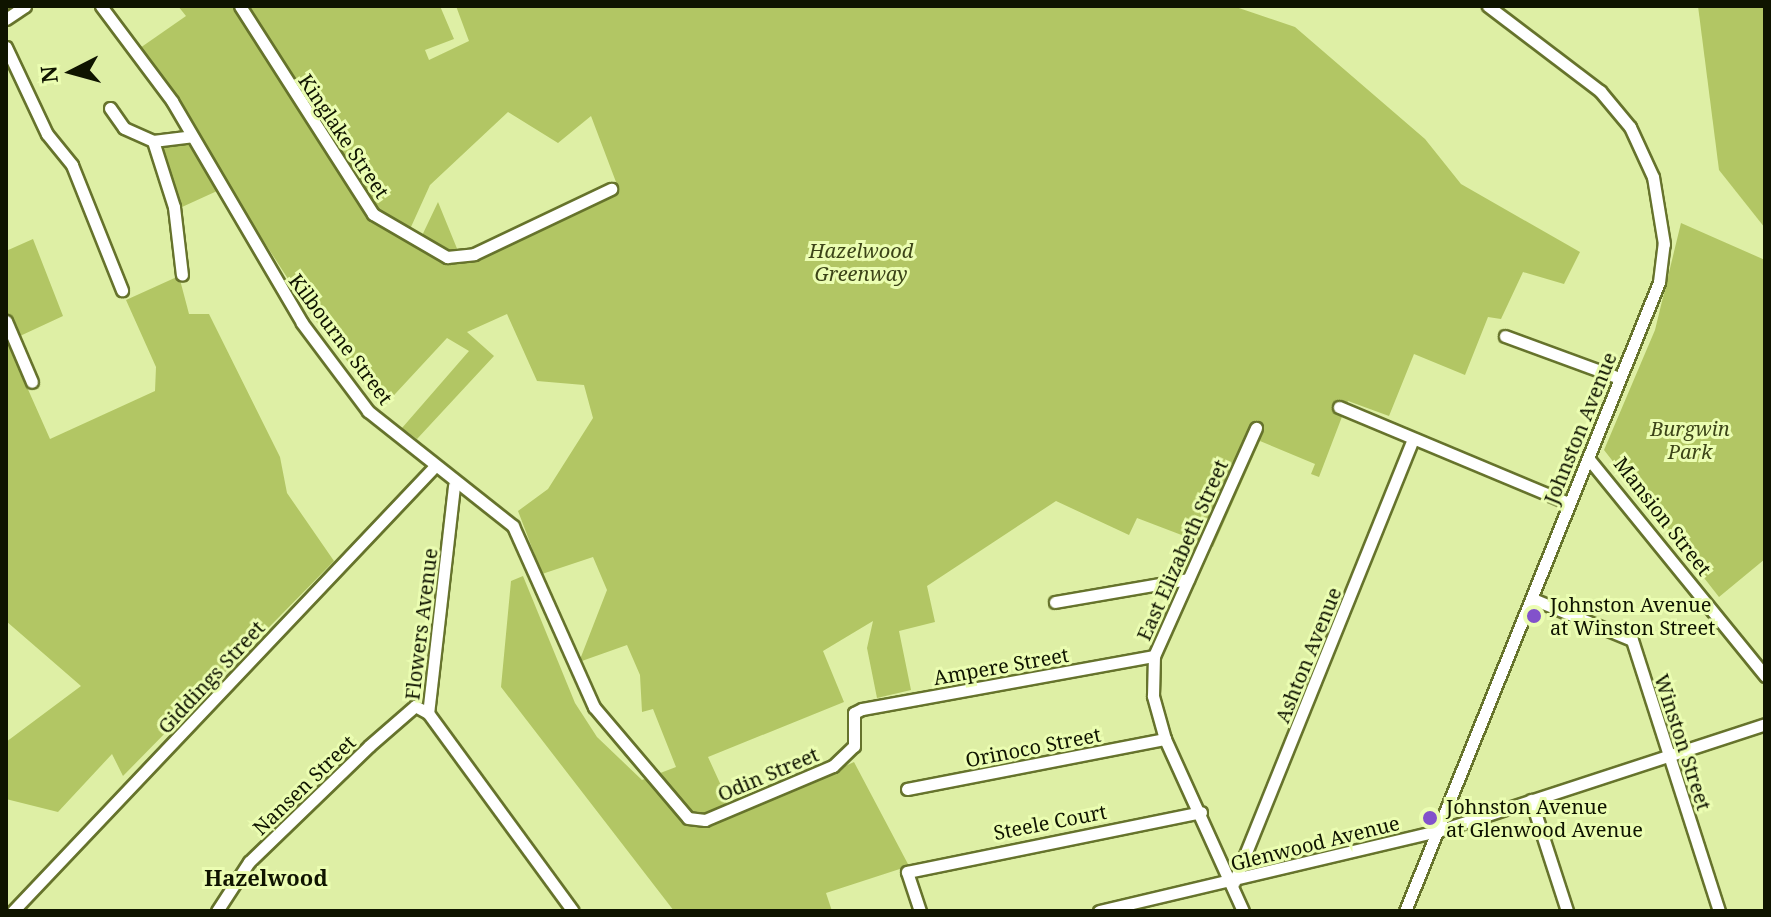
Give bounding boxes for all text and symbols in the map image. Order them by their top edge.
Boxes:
north arrow [32,32,112,112]
text: N [32,64,64,85]
street label: Kinglake Street [294,69,394,203]
park label: Hazelwood Greenway [809,239,913,286]
street label: Kilbourne Street [284,269,398,409]
street label: Johnston Avenue [1539,349,1621,507]
park label: Burgwin Park [1650,416,1730,463]
street label: Mansion Street [1609,452,1717,580]
street label: East Elizabeth Street [1131,456,1233,644]
street label: Flowers Avenue [400,547,442,701]
street label: Ashton Avenue [1270,584,1346,726]
place label: Johnston Avenue at Winston Street [1550,592,1715,639]
marker: Johnston Avenue at Winston Street [1525,607,1543,625]
street label: Giddings Street [153,616,269,738]
street label: Ampere Street [931,642,1071,690]
street label: Winston Street [1650,671,1716,813]
street label: Orinoco Street [963,722,1103,772]
street label: Nansen Street [248,730,360,840]
street label: Odin Street [714,742,822,806]
place label: Johnston Avenue at Glenwood Avenue [1446,794,1643,841]
street label: Steele Court [992,799,1108,845]
marker: Johnston Avenue at Glenwood Avenue [1421,809,1439,827]
street label: Glenwood Avenue [1228,810,1402,876]
district label: Hazelwood [204,865,328,891]

